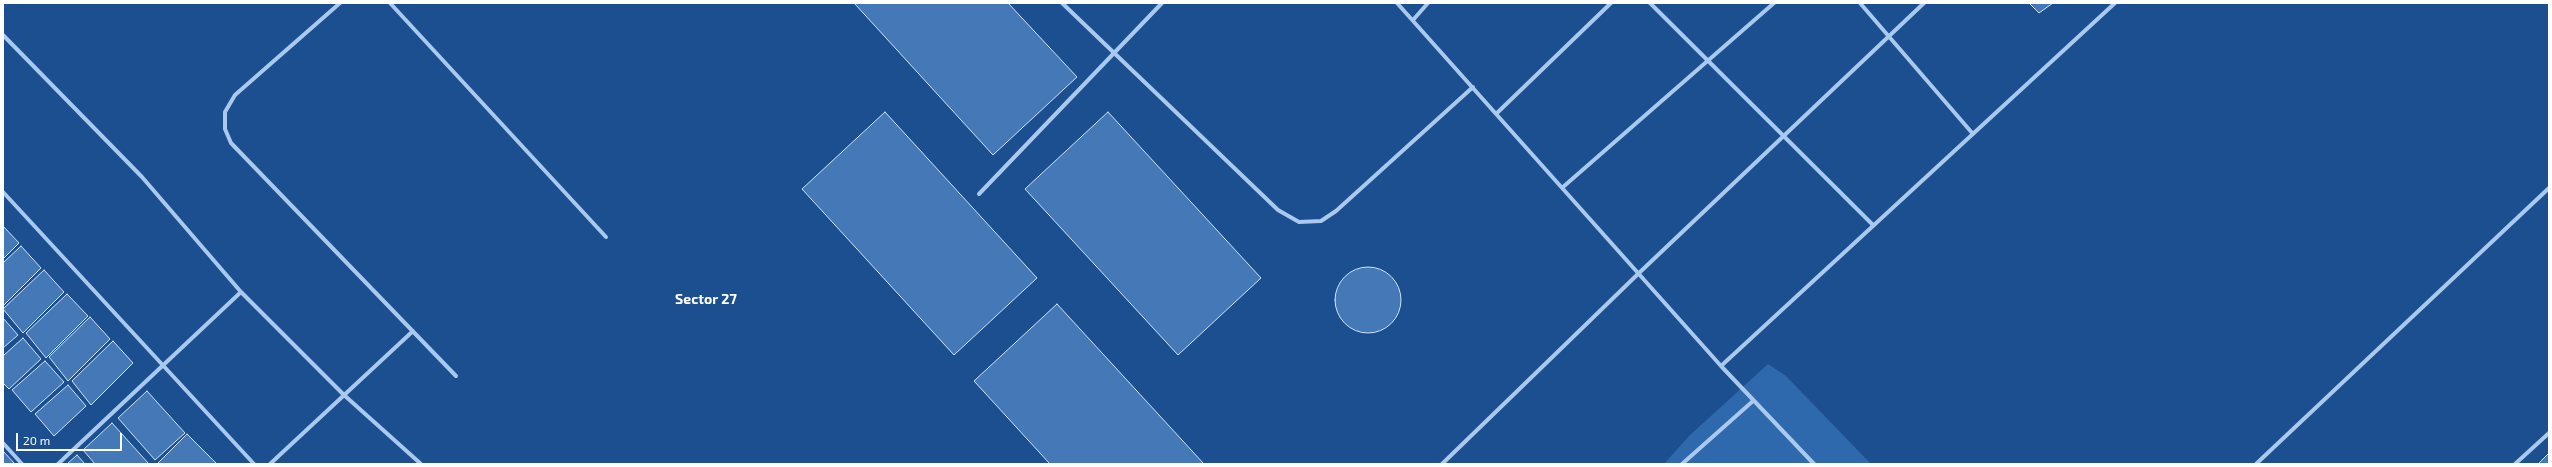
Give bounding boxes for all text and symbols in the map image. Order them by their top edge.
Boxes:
district label: Sector 27 [675,291,737,307]
scale bar [18,425,124,451]
text: 20 m [23,433,50,447]

